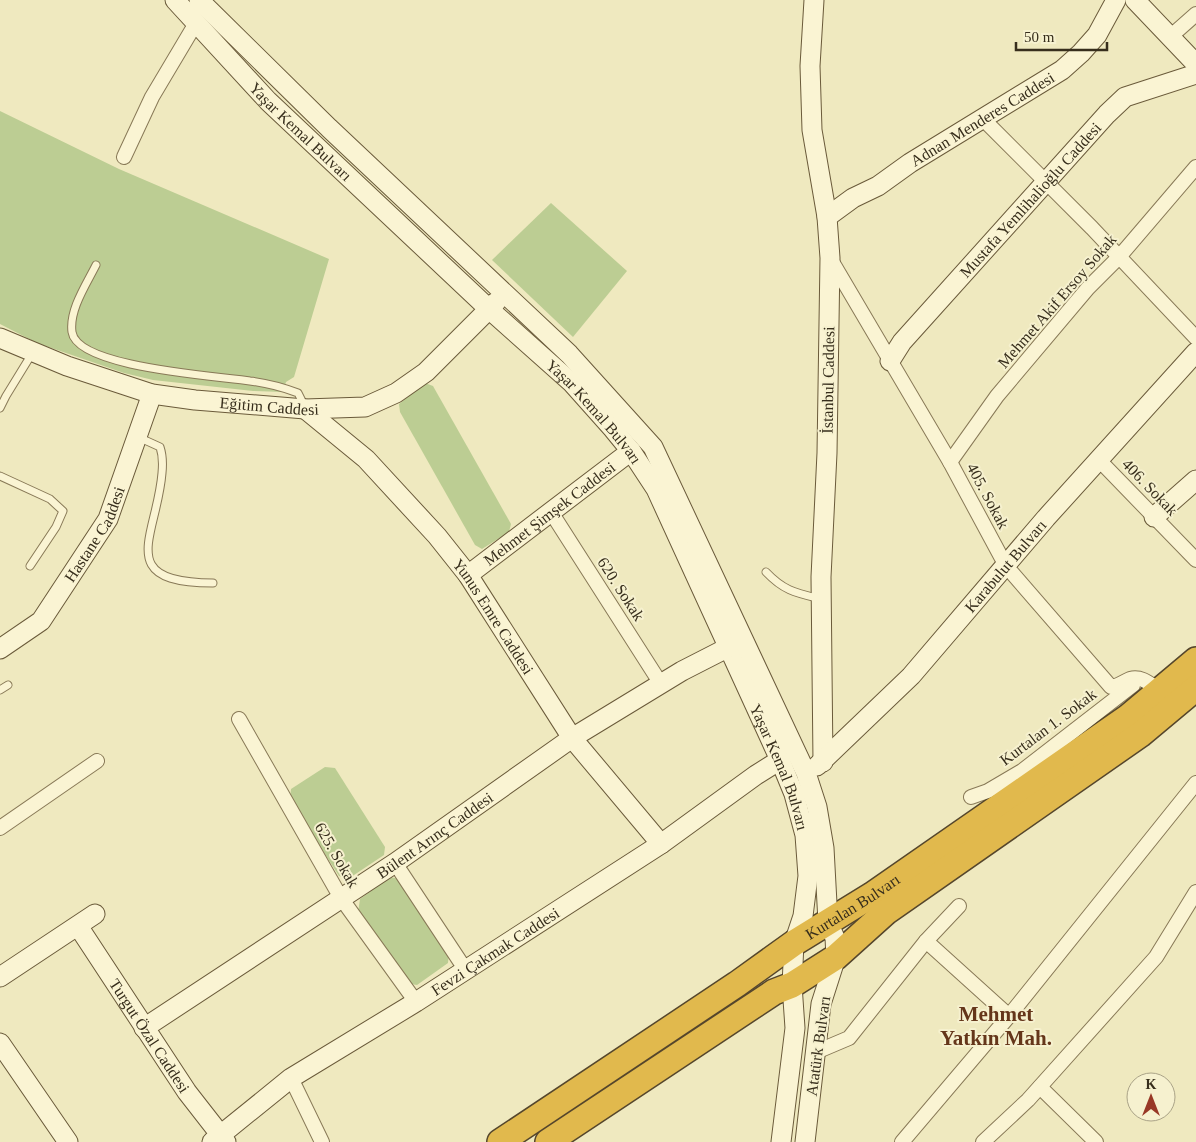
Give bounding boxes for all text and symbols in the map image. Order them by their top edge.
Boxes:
scale bar [1016,20,1107,52]
text: 50 m [1024,29,1055,45]
street label: Adnan Menderes Caddesi [907,68,1058,169]
street label: Yaşar Kemal Bulvarı [246,79,356,184]
street label: Mustafa Yemlihalioğlu Caddesi [956,118,1104,280]
street label: Mehmet Akif Ersoy Sokak [994,231,1120,372]
street label: İstanbul Caddesi [819,326,837,434]
street label: Yaşar Kemal Bulvarı [543,356,646,467]
street label: Eğitim Caddesi [219,394,320,418]
street label: 406. Sokak [1119,455,1181,519]
street label: Mehmet Şimşek Caddesi [480,458,618,568]
street label: 405. Sokak [964,460,1012,532]
street label: Hastane Caddesi [61,484,127,585]
street label: Karabulut Bulvarı [961,516,1050,615]
street label: 620. Sokak [594,554,648,624]
street label: Yunus Emre Caddesi [450,555,538,678]
street label: Kurtalan 1. Sokak [997,685,1099,769]
street label: Yaşar Kemal Bulvarı [747,701,812,832]
street label: Bülent Arınç Caddesi [373,788,496,881]
street label: 625. Sokak [312,820,362,890]
street label: Kurtalan Bulvarı [802,870,903,942]
street label: Fevzi Çakmak Caddesi [428,903,562,998]
street label: Turgut Özal Caddesi [106,975,194,1096]
street label: Atatürk Bulvarı [803,994,834,1097]
district label: Mehmet Yatkın Mah. [940,1002,1052,1050]
north arrow [1126,1072,1176,1122]
text: K [1146,1077,1157,1092]

